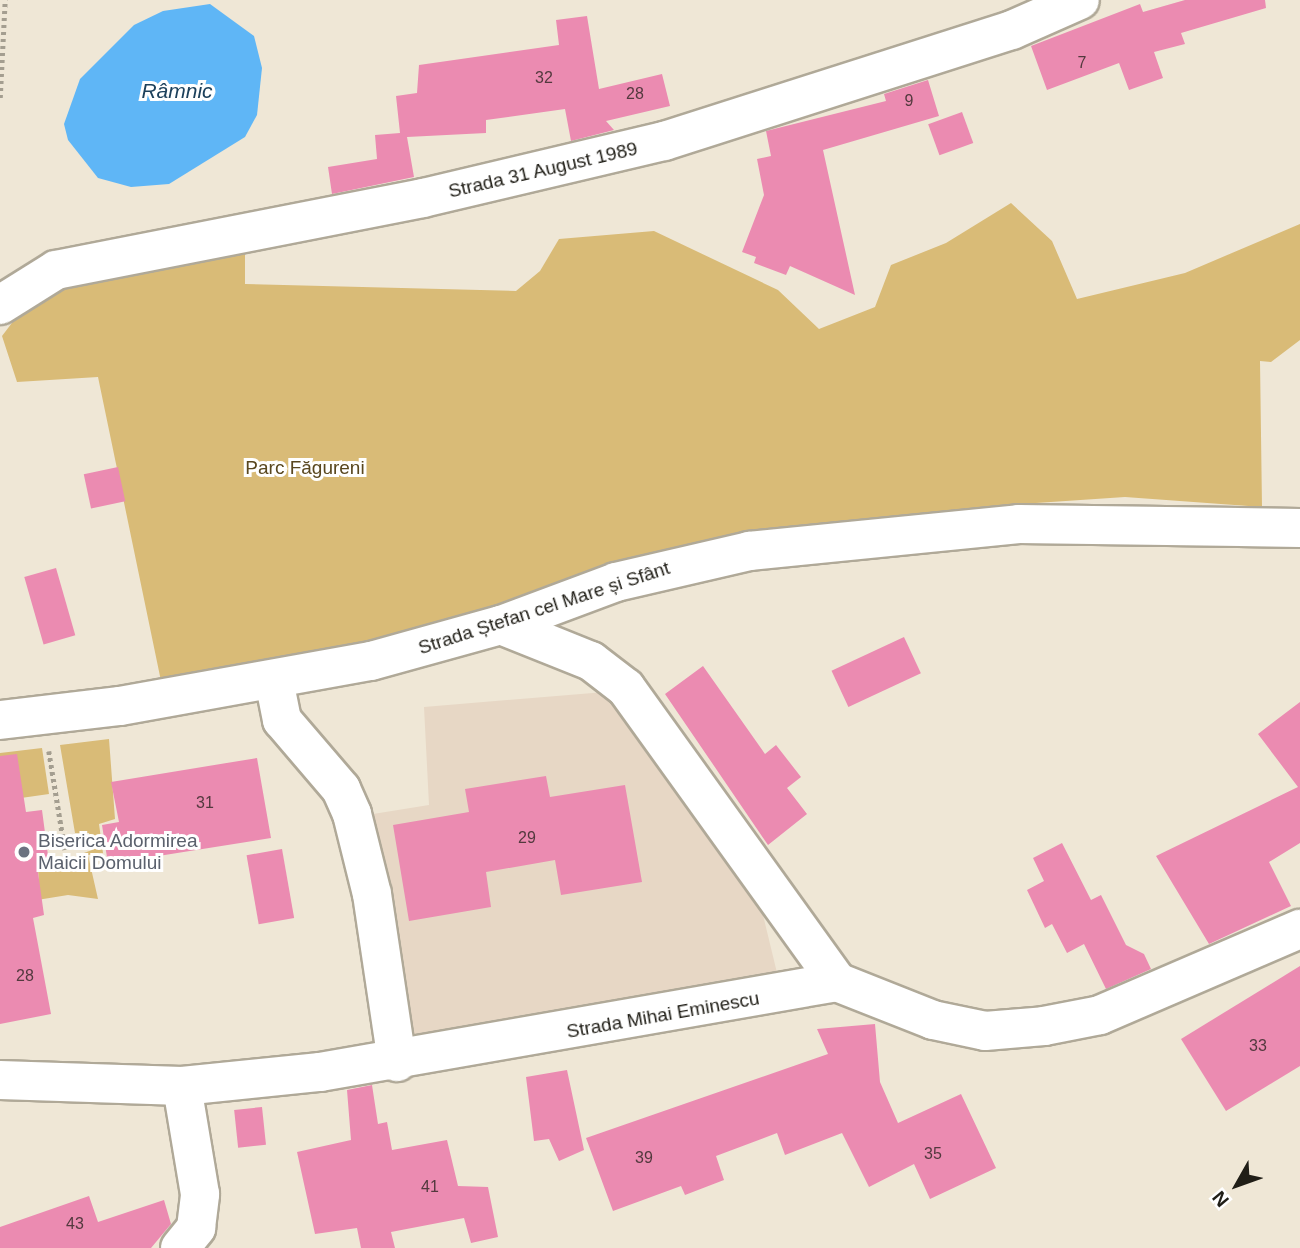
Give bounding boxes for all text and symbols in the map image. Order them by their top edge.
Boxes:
house number: 7 [1078,53,1086,73]
house number: 32 [535,68,553,88]
water label: Râmnic [141,78,213,104]
house number: 28 [626,84,644,104]
house number: 9 [905,91,913,111]
street label: Strada 31 August 1989 [446,137,640,203]
park label: Parc Făgureni [245,457,365,479]
street label: Strada Ștefan cel Mare și Sfânt [415,557,673,659]
house number: 31 [196,793,214,813]
house number: 29 [518,828,536,848]
place label: Biserica Adormirea Maicii Domului [38,830,198,874]
marker: Biserica Adormirea Maicii Domului [16,844,32,860]
house number: 28 [16,966,34,986]
street label: Strada Mihai Eminescu [565,987,761,1043]
house number: 33 [1249,1036,1267,1056]
house number: 35 [924,1144,942,1164]
house number: 39 [635,1148,653,1168]
north arrow [1202,1150,1272,1220]
house number: 41 [421,1177,439,1197]
text: N [1208,1187,1233,1211]
house number: 43 [66,1214,84,1234]

